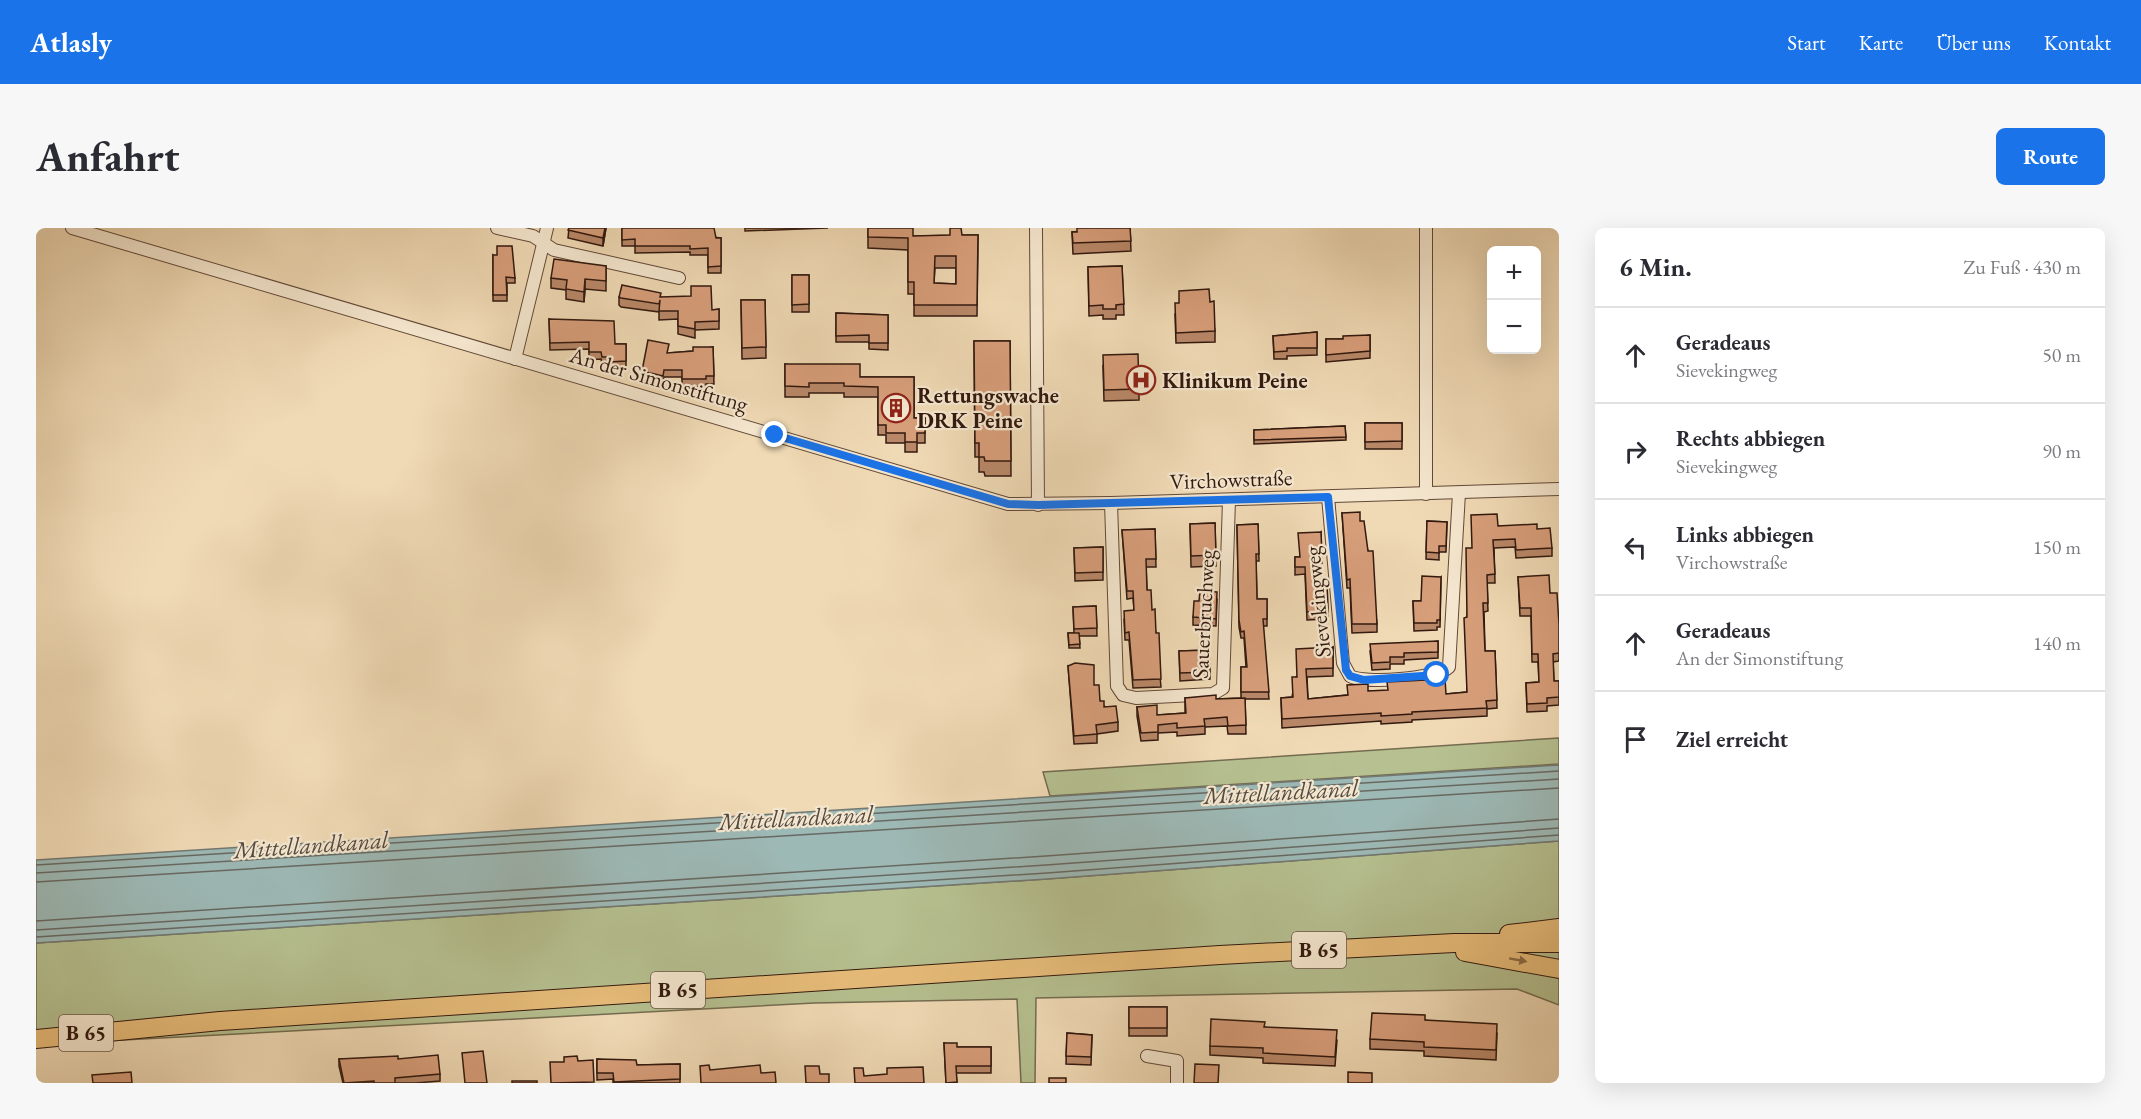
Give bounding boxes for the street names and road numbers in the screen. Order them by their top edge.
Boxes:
street label: An der Simonstiftung [565,340,752,419]
street label: Virchowstraße [1169,463,1293,496]
street label: Sievekingweg [1297,545,1338,659]
street label: Sauerbruchweg [1186,548,1221,679]
road number: B 65 [1292,932,1346,968]
road number: B 65 [651,972,705,1008]
road number: B 65 [59,1015,113,1051]

